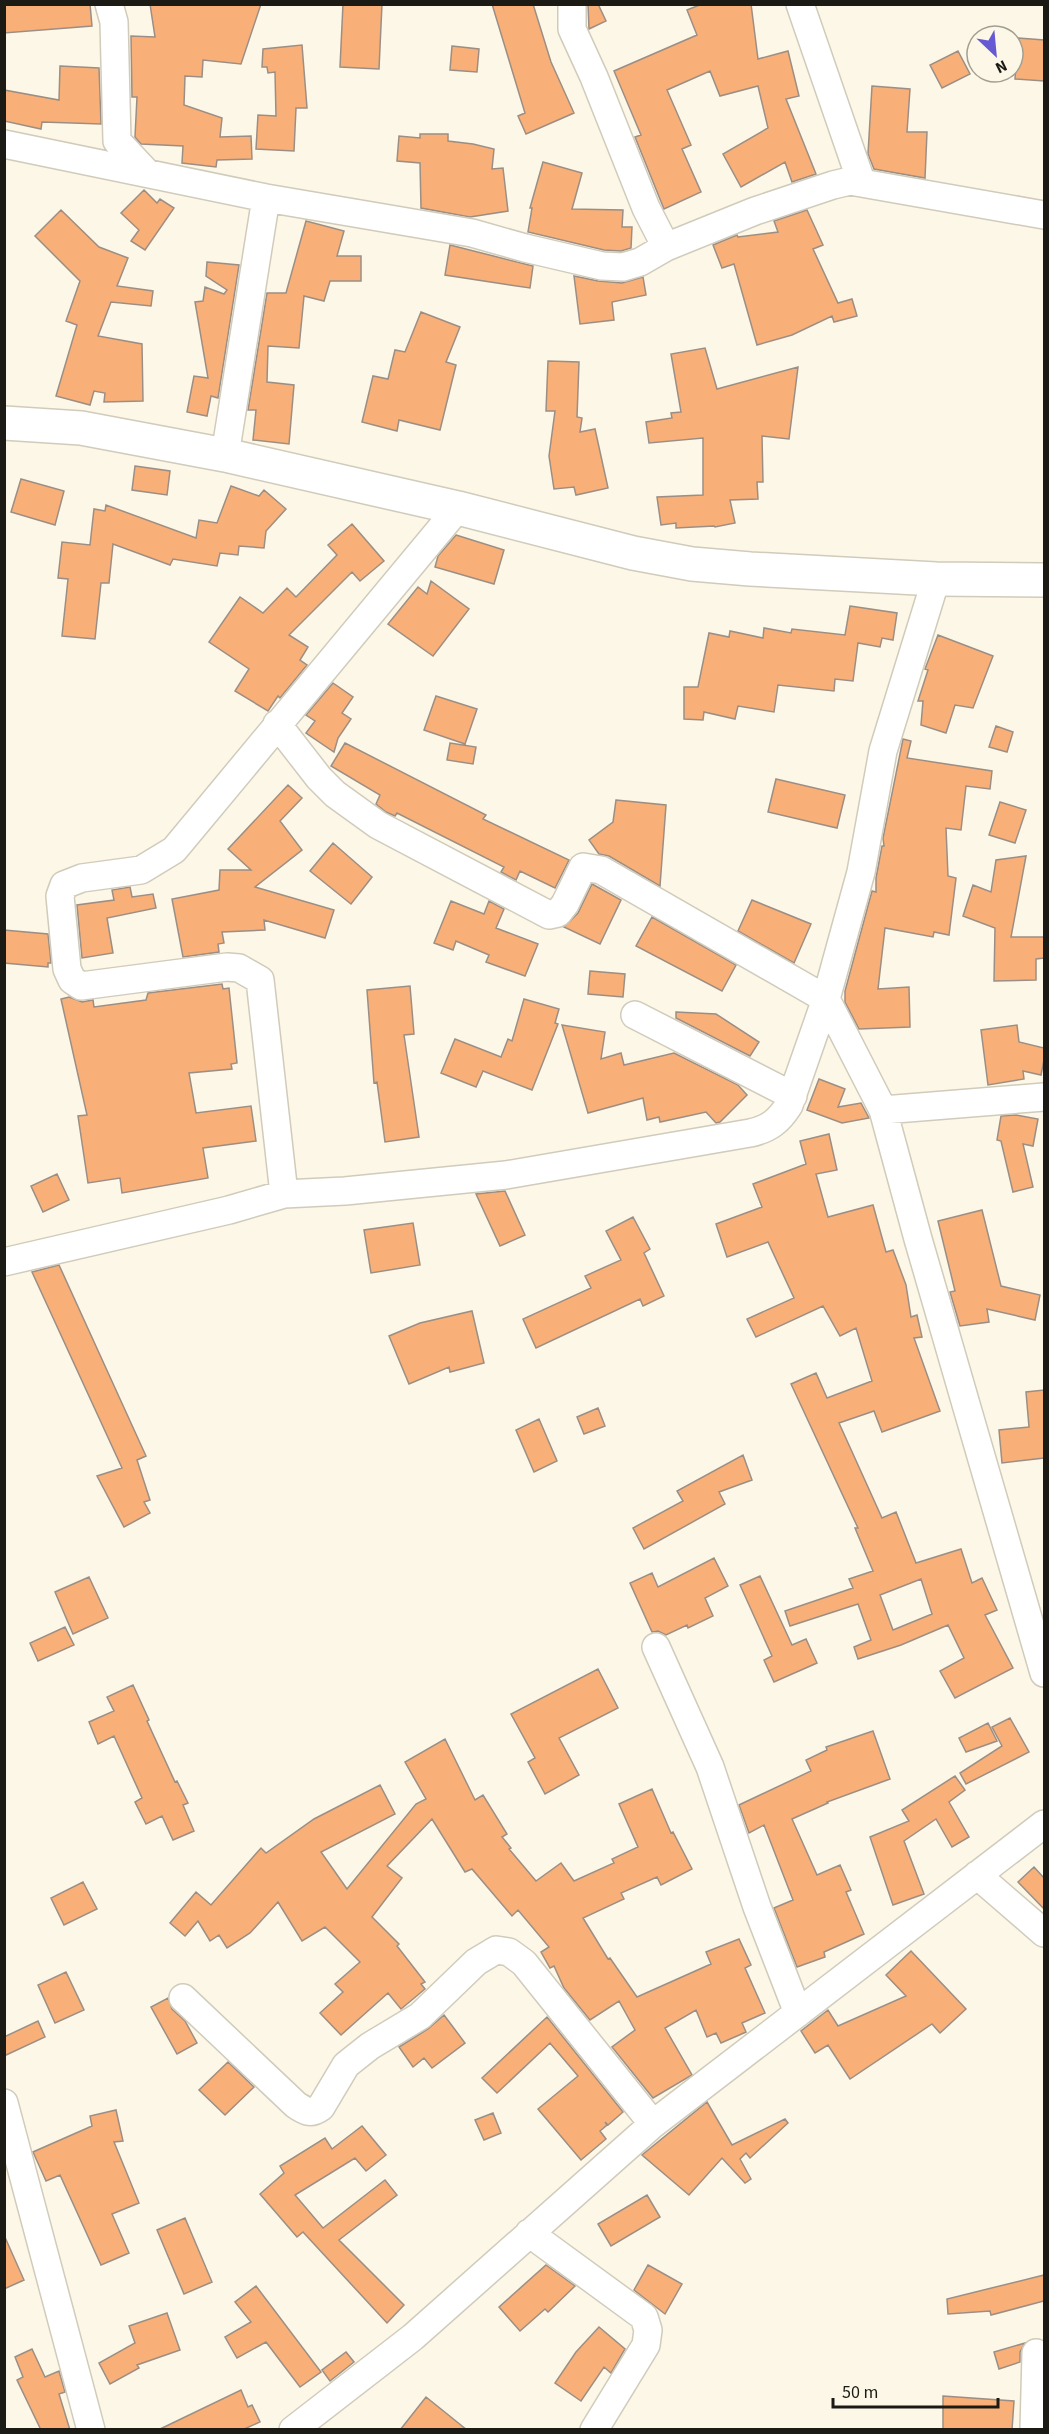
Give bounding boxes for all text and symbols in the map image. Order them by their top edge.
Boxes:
north arrow [965,24,1025,84]
text: N [992,54,1011,79]
scale bar [833,2371,998,2409]
text: 50 m [842,2380,878,2405]

